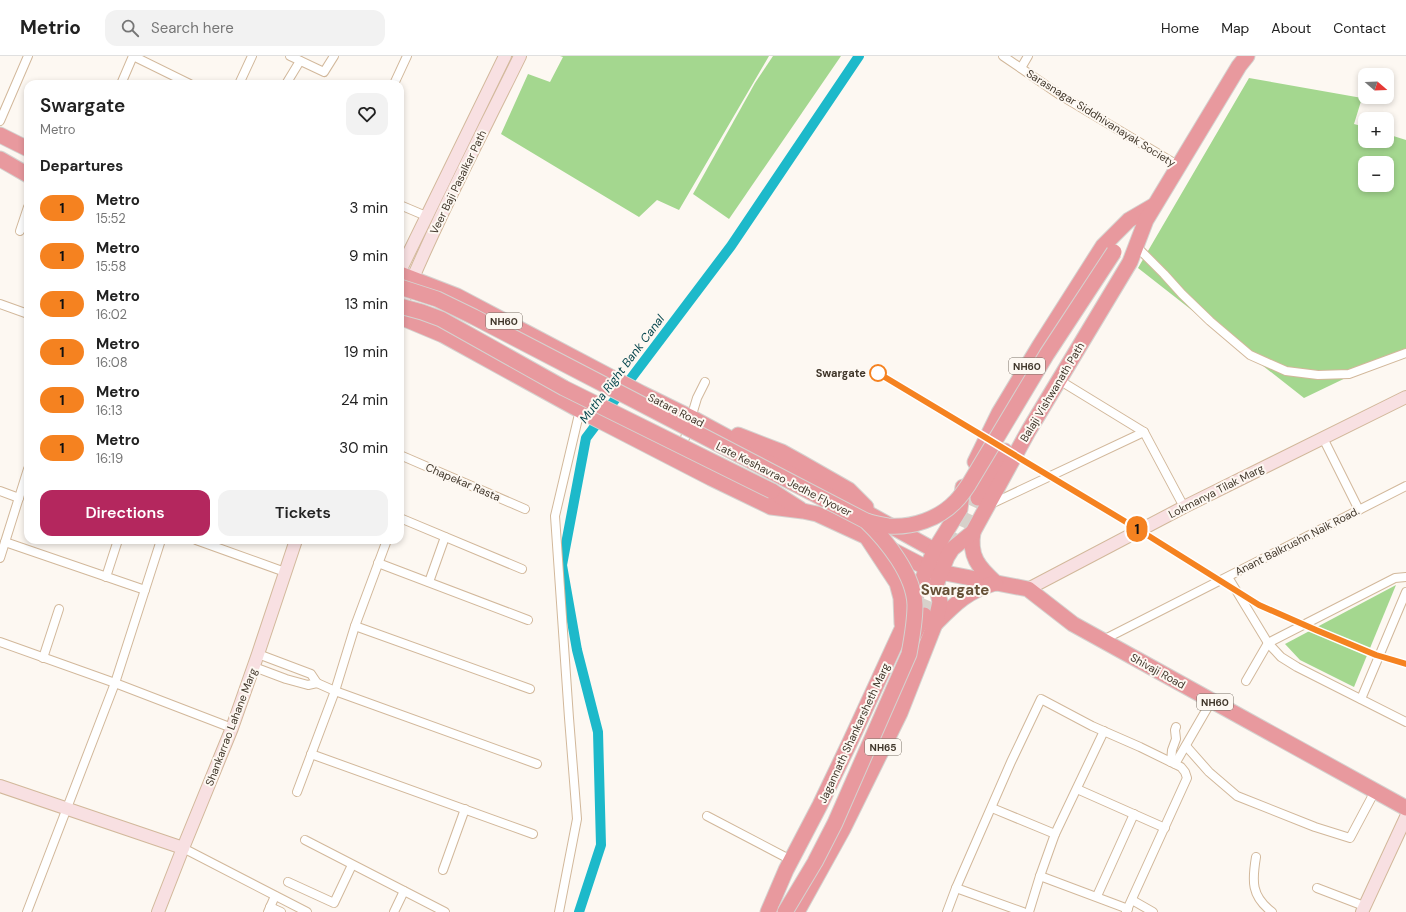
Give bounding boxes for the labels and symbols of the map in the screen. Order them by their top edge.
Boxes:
street label: Sarasnagar Siddhivanayak Society [1024,66,1178,170]
north arrow [1358,68,1394,104]
street label: Veer Baji Pasalkar Path [427,128,489,236]
water label: Mutha Right Bank Canal [576,311,668,426]
road number: NH60 [486,313,522,329]
street label: Balaji Vishwanath Path [1017,340,1087,444]
road number: NH60 [1009,358,1045,374]
marker: Swargate [869,364,887,382]
place label: Swargate [816,366,866,380]
street label: Satara Road [646,390,706,430]
street label: Late Keshavrao Jedhe Flyover [714,439,854,519]
street label: Chapekar Rasta [424,460,502,504]
street label: Lokmanya Tilak Marg [1166,461,1266,521]
street label: Anant Balkrushn Naik Road. [1232,504,1362,578]
line badge: 1 [1124,516,1150,542]
district label: Swargate [921,580,989,600]
street label: Shivaji Road [1128,650,1188,692]
street label: Jagannath Shankarsheth Marg [815,661,893,805]
street label: Shankarrao Lahane Marg [202,666,260,788]
road number: NH60 [1197,694,1233,710]
road number: NH65 [865,739,901,755]

